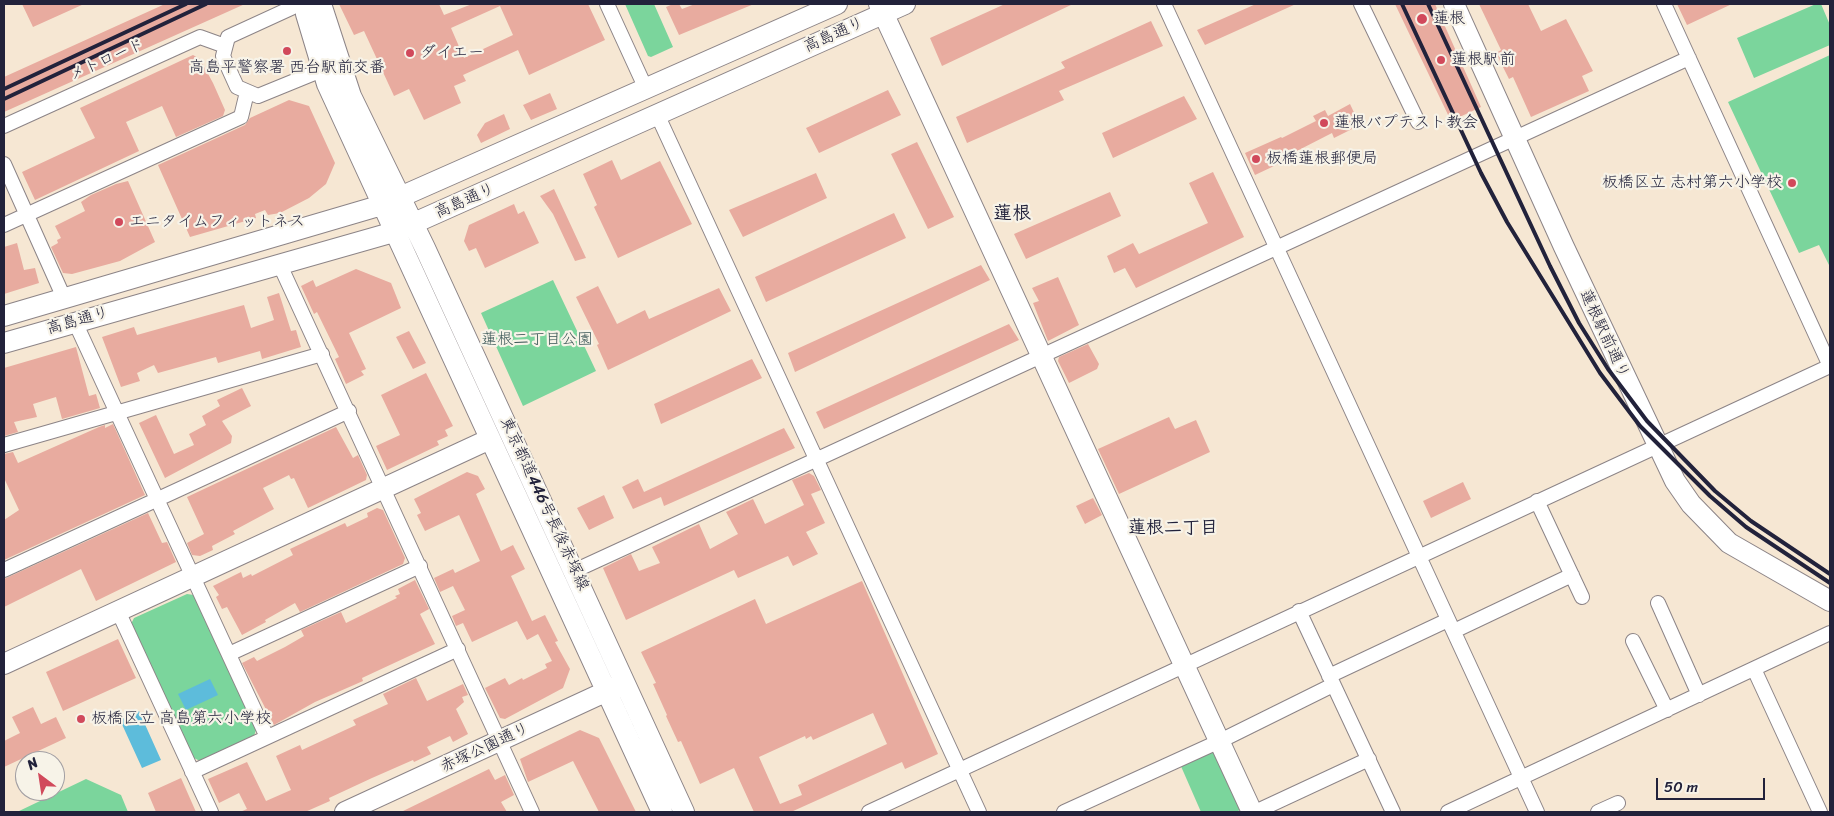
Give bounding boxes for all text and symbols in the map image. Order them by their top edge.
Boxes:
place label: 蓮根 [1433,9,1465,29]
marker: 蓮根 [1415,12,1429,26]
street label: 高島通り [801,13,867,57]
street label: メトロード [67,35,147,85]
place label: ダイエー [420,43,484,63]
marker: 高島平警察署 西台駅前交番 [281,45,293,57]
marker: ダイエー [404,47,416,59]
place label: 蓮根駅前 [1451,50,1515,70]
marker: 蓮根駅前 [1435,54,1447,66]
place label: 高島平警察署 西台駅前交番 [189,58,385,78]
place label: 蓮根バプテスト教会 [1334,113,1478,133]
marker: 蓮根バプテスト教会 [1318,117,1330,129]
place label: 板橋蓮根郵便局 [1266,149,1378,169]
marker: 板橋蓮根郵便局 [1250,153,1262,165]
place label: 板橋区立 志村第六小学校 [1602,173,1782,193]
marker: 板橋区立 志村第六小学校 [1786,177,1798,189]
street label: 高島通り [432,179,498,223]
district label: 蓮根 [993,203,1031,225]
place label: エニタイムフィットネス [129,212,305,232]
marker: エニタイムフィットネス [113,216,125,228]
street label: 蓮根駅前通り [1575,286,1633,382]
street label: 高島通り [45,303,111,339]
park label: 蓮根二丁目公園 [481,330,593,350]
street label: 東京都道446号長後赤塚線 [495,414,593,594]
district label: 蓮根二丁目 [1128,517,1218,539]
place label: 板橋区立 高島第六小学校 [91,709,271,729]
marker: 板橋区立 高島第六小学校 [75,713,87,725]
street label: 赤塚公園通り [437,719,533,777]
text: N [22,750,43,777]
north arrow [15,751,65,801]
scale bar [1659,768,1768,800]
text: 50 m [1664,774,1698,800]

